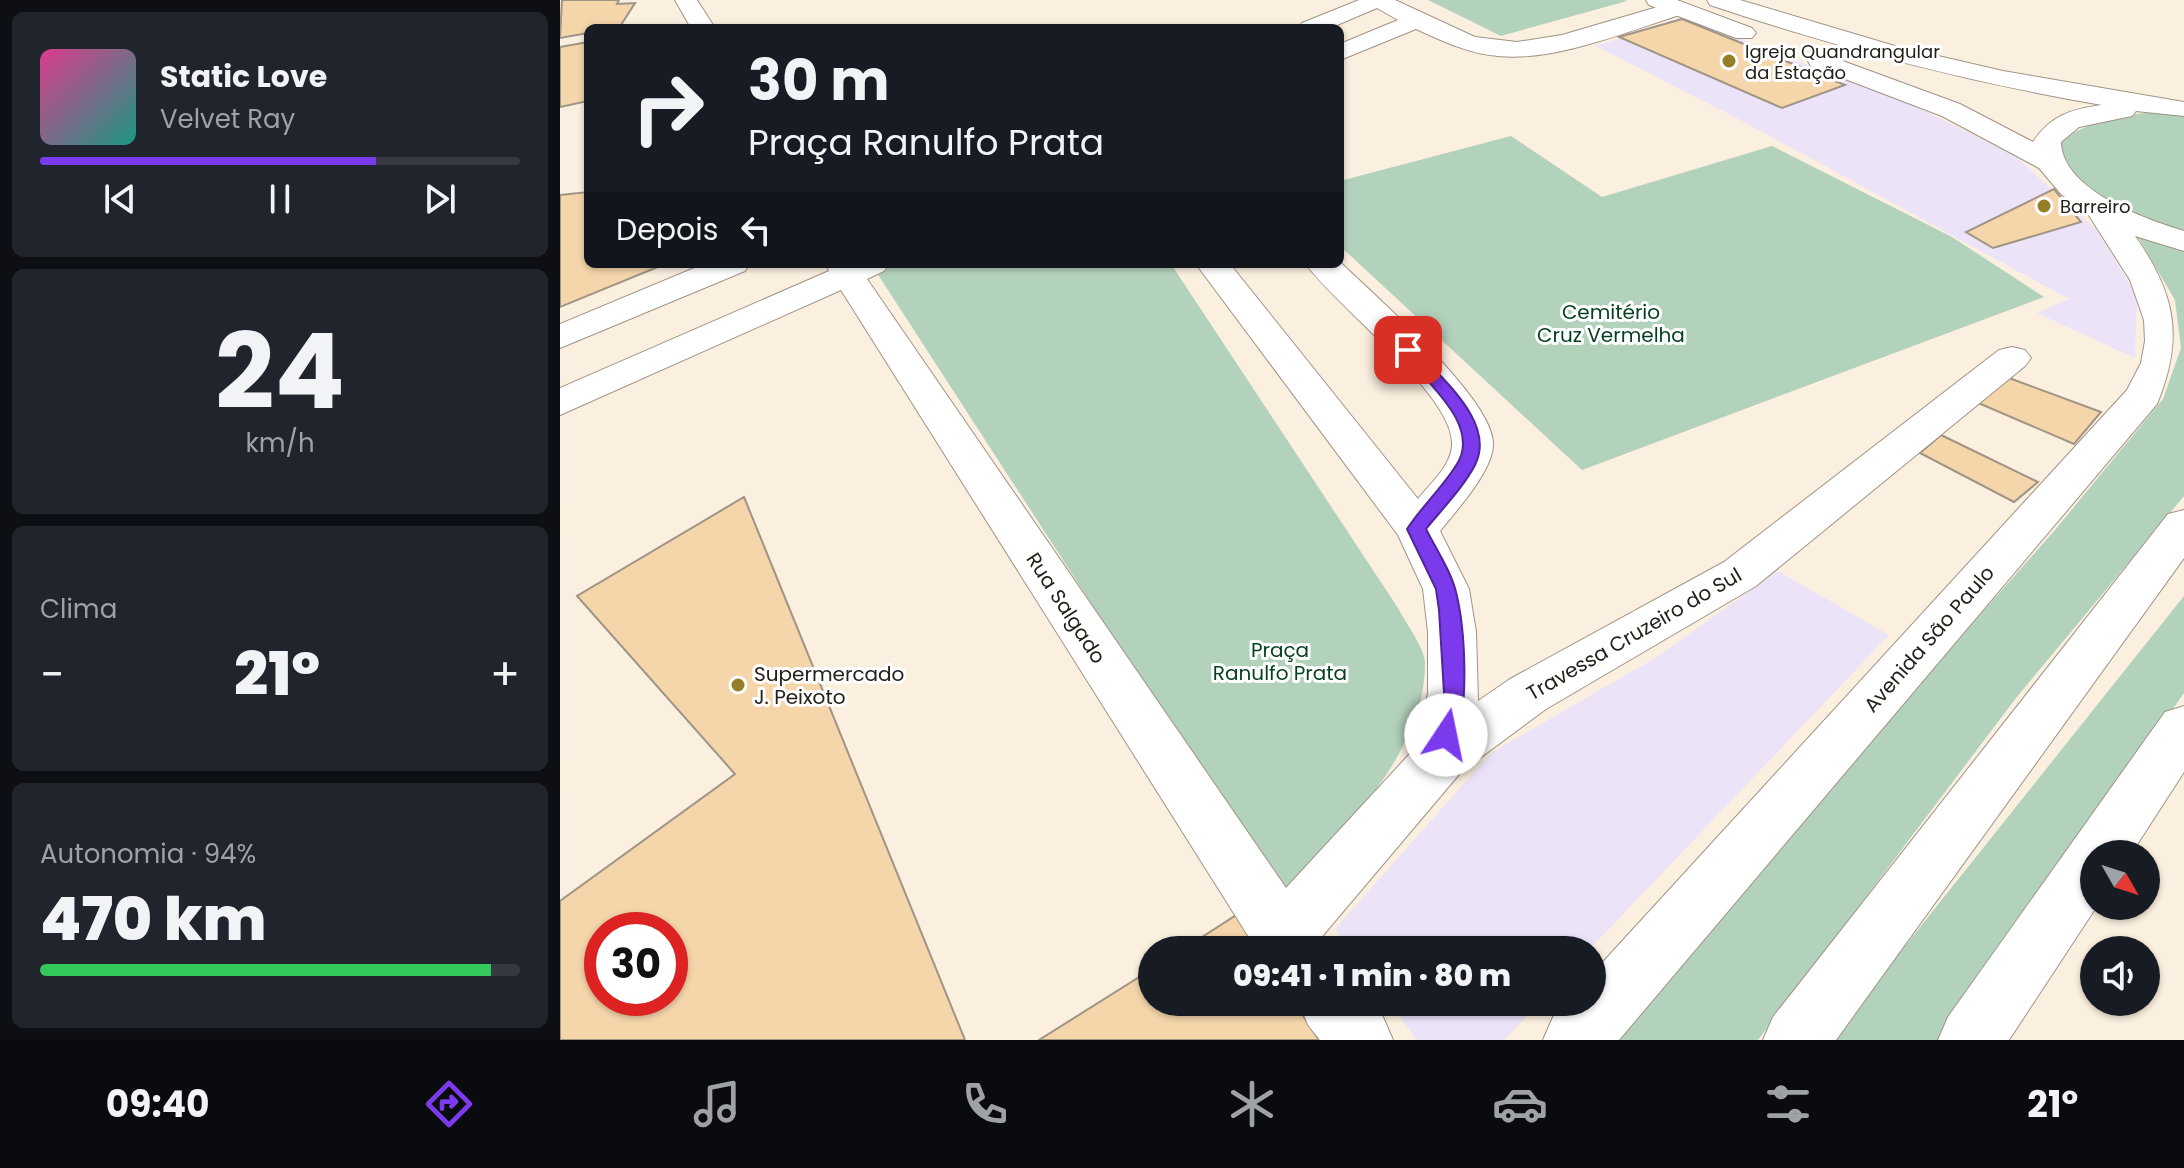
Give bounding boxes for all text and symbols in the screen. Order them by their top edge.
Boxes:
place label: Igreja Quandrangular da Estação [1745,39,1940,85]
text: 30 m [748,41,890,120]
marker: Igreja Quandrangular da Estação [1720,52,1738,70]
text: Static Love [160,55,327,98]
icon: right [616,56,720,160]
text: Velvet Ray [160,101,295,137]
text: Praça Ranulfo Prata [748,117,1104,168]
icon: previous [98,177,142,221]
icon: pause [258,177,302,221]
icon: next [418,177,462,221]
place label: Barreiro [2060,194,2130,219]
marker: Barreiro [2035,197,2053,215]
text: Depois [616,208,718,251]
icon: left [734,208,778,252]
park label: Cemitério Cruz Vermelha [1537,298,1685,349]
text: 24 [215,299,345,444]
pin [1374,316,1442,384]
icon: arrive [1386,328,1430,372]
text: km/h [245,425,315,461]
street label: Rua Salgado [1020,547,1112,669]
street label: Avenida São Paulo [1857,560,2001,718]
street label: Travessa Cruzeiro do Sul [1521,561,1747,707]
text: Clima [40,591,117,627]
text: 21° [234,632,320,716]
park label: Praça Ranulfo Prata [1213,636,1347,687]
text: − [40,644,64,705]
text: + [490,644,520,705]
place label: Supermercado J. Peixoto [754,660,904,711]
marker: Supermercado J. Peixoto [729,676,747,694]
position arrow [1404,693,1488,777]
text: Autonomia · 94% [40,836,256,872]
north arrow [2080,840,2160,920]
map controls [2080,840,2160,1016]
text: 470 km [40,877,267,961]
speed limit sign: 30 [584,912,688,1016]
button: sound [2080,936,2160,1016]
text: 09:41 · 1 min · 80 m [1233,954,1511,997]
icon: directions [421,1076,477,1132]
icon: music [689,1076,745,1132]
icon: phone [957,1076,1013,1132]
icon: climate [1224,1076,1280,1132]
icon: car [1492,1076,1548,1132]
icon: filters [1760,1076,1816,1132]
text: 09:40 [106,1079,210,1130]
text: 21° [2027,1079,2078,1130]

